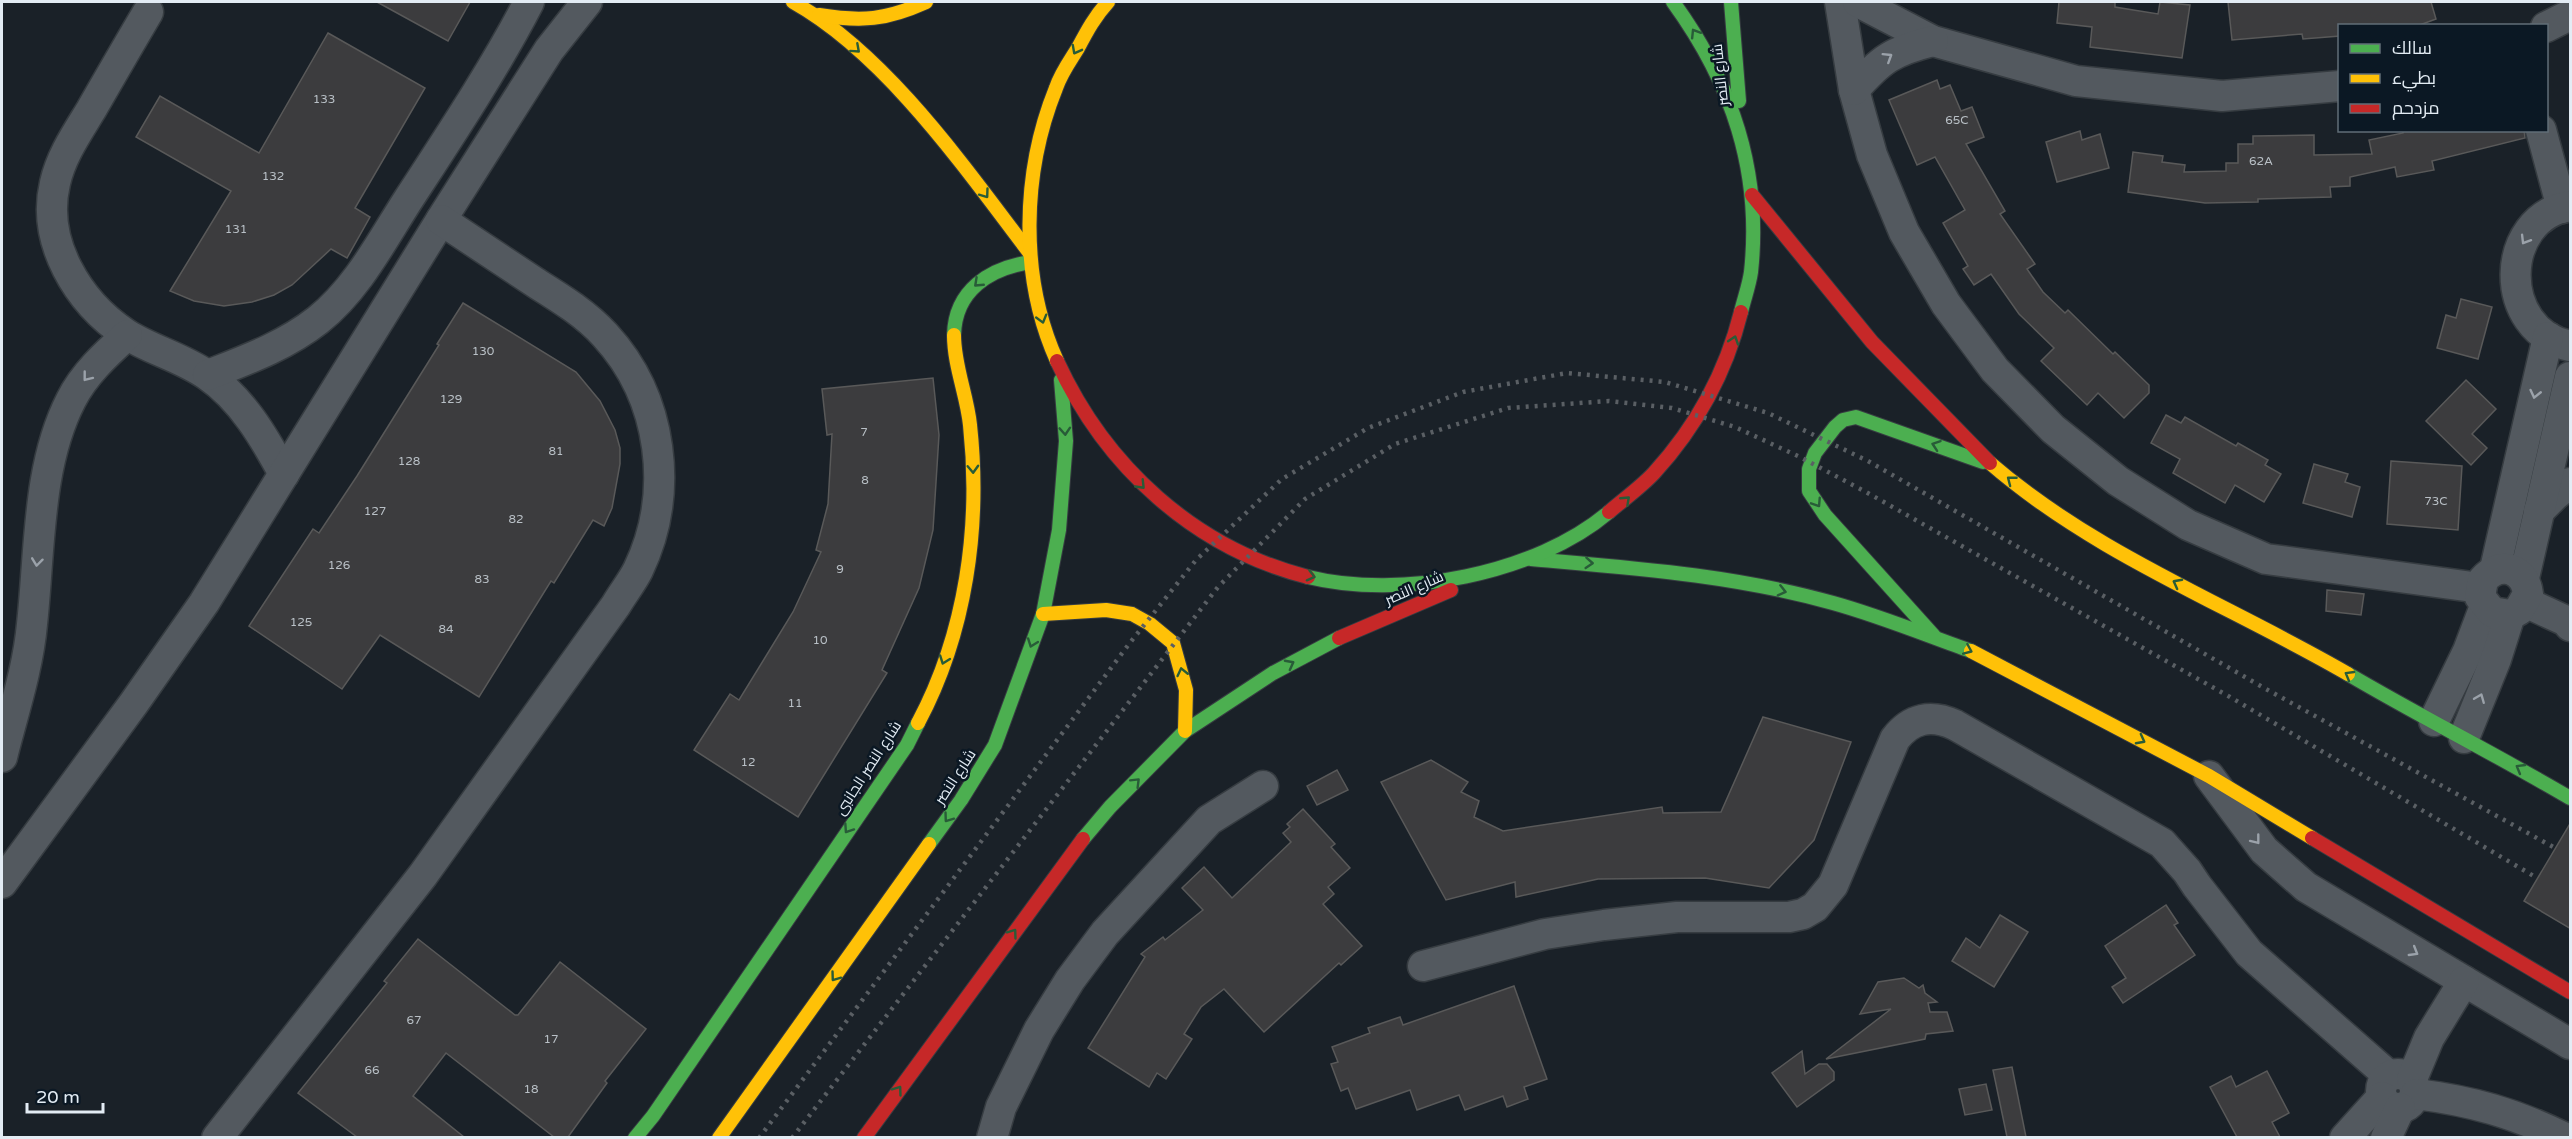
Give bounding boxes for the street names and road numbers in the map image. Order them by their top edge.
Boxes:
street label: شارع النصر [1708,43,1734,108]
street label: شارع النصر [1381,567,1447,611]
street label: شارع النصر الجانبى [831,718,907,819]
street label: شارع النصر [930,746,981,810]

